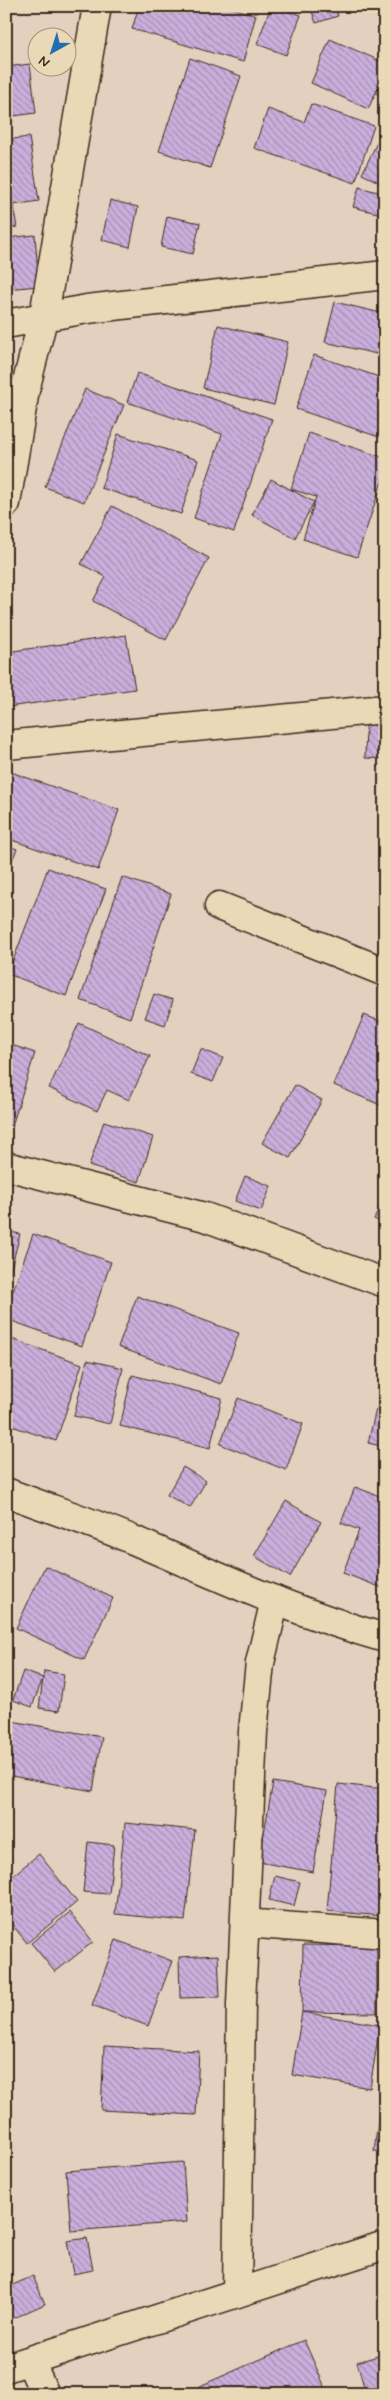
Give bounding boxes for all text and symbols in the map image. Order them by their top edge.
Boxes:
north arrow [28,28,78,78]
text: N [35,51,54,71]

